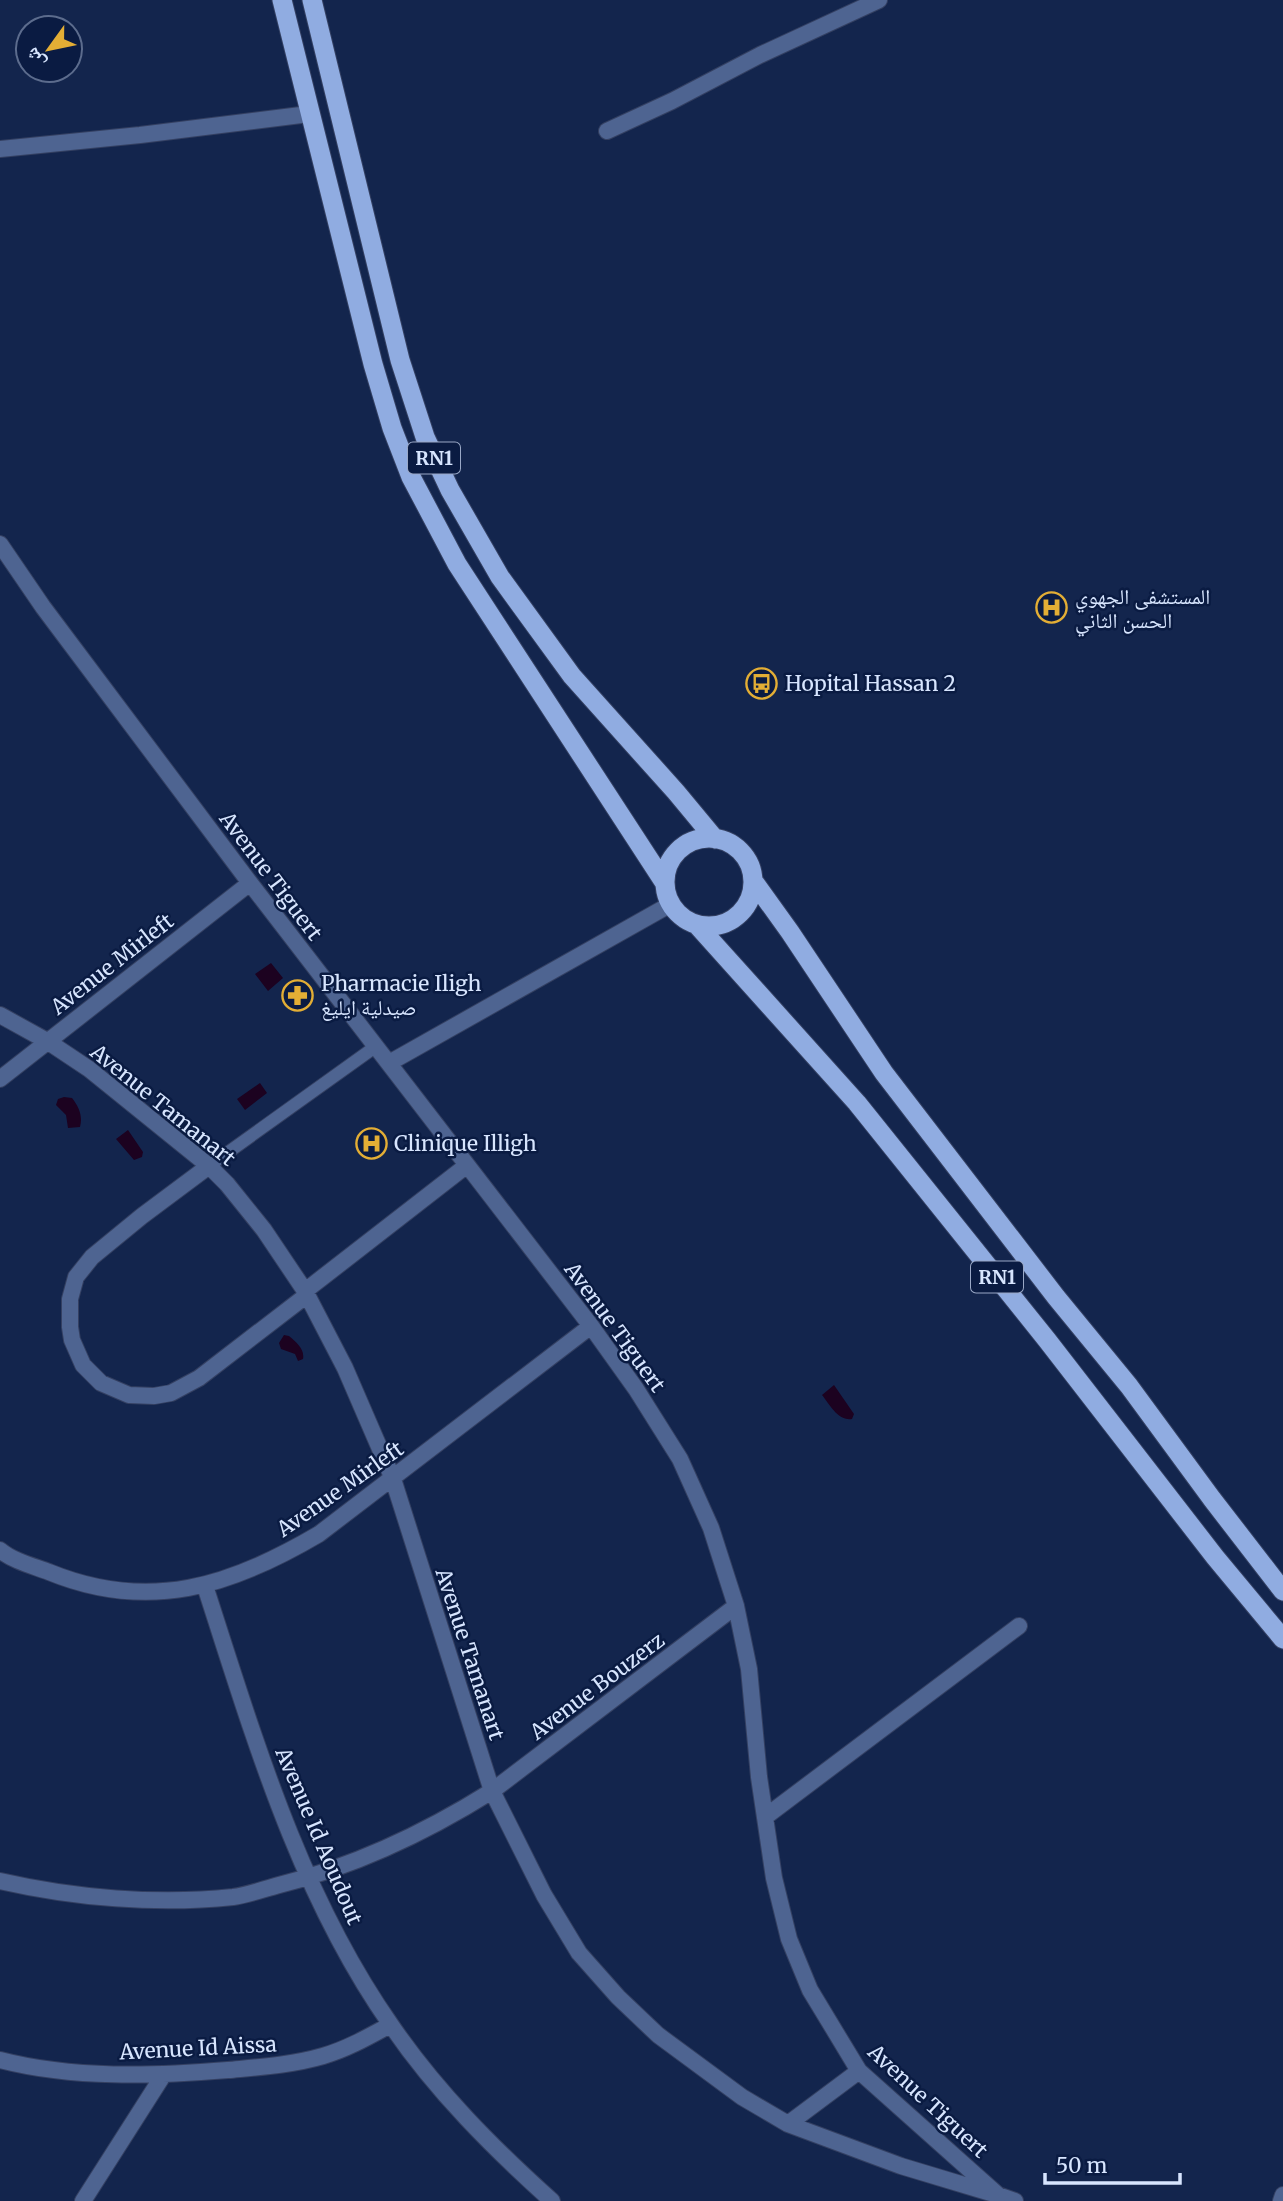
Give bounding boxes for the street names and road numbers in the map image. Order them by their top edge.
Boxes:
road number: RN1 [408,442,460,474]
street label: Avenue Tiguert [213,805,328,946]
street label: Avenue Mirleft [44,908,179,1021]
street label: Avenue Tamanart [84,1038,241,1172]
street label: Avenue Tiguert [558,1256,671,1397]
road number: RN1 [971,1261,1023,1292]
street label: Avenue Mirleft [270,1435,409,1543]
street label: Avenue Tamanart [429,1564,511,1743]
street label: Avenue Bouzerz [523,1627,670,1746]
street label: Avenue Id Aoudout [269,1742,368,1929]
street label: Avenue Id Aissa [118,2030,277,2066]
street label: Avenue Tiguert [862,2038,994,2164]

